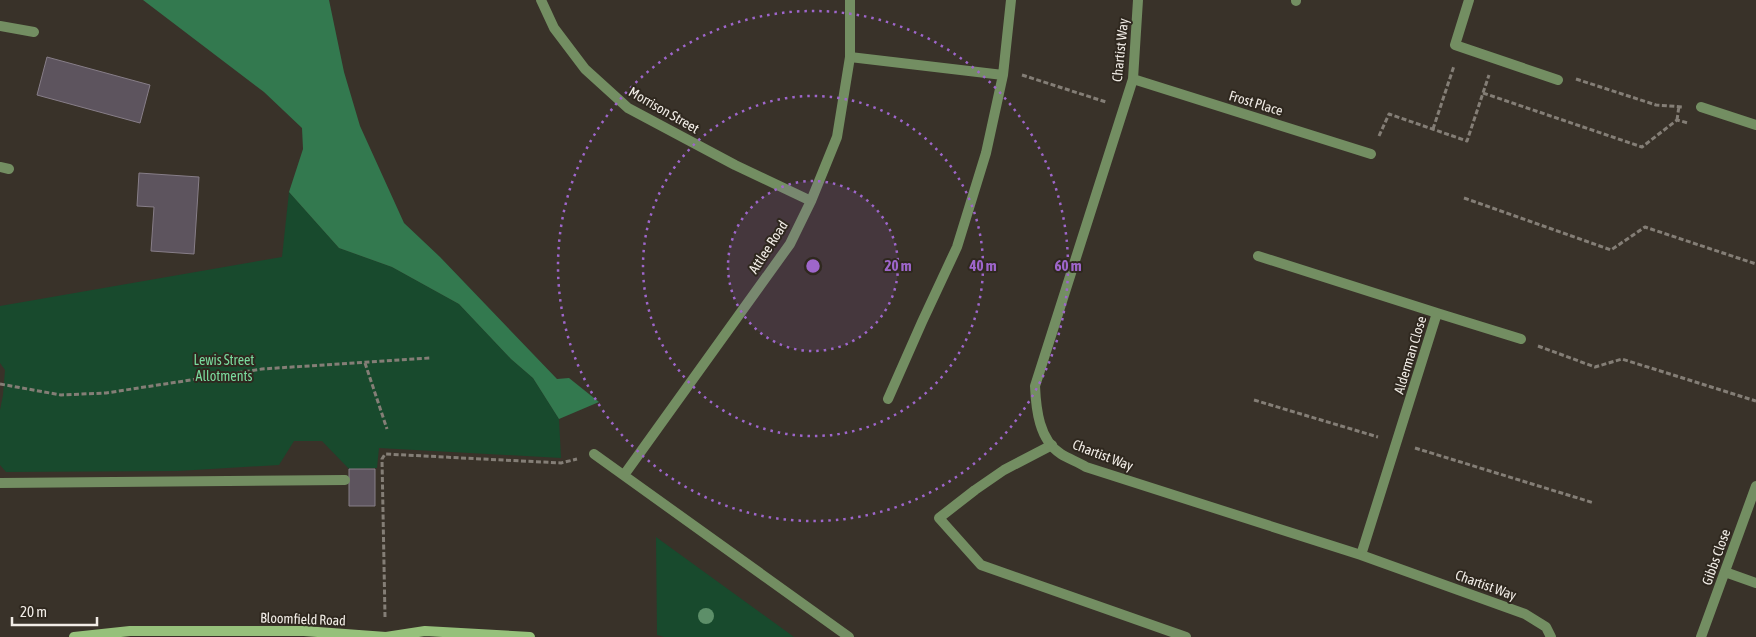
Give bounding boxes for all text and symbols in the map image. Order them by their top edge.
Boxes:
street label: Chartist Way [1109,17,1131,83]
street label: Morrison Street [626,83,702,137]
street label: Frost Place [1227,87,1285,119]
street label: Attlee Road [745,218,791,276]
centre of rings [804,257,822,275]
text: 20 m [885,257,912,274]
text: 40 m [969,257,997,274]
text: 60 m [1055,257,1082,274]
street label: Alderman Close [1391,314,1429,396]
park label: Lewis Street Allotments [194,352,254,384]
street label: Chartist Way [1070,436,1136,474]
street label: Gibbs Close [1698,527,1734,587]
street label: Chartist Way [1453,567,1519,603]
scale bar [12,594,98,626]
text: 20 m [20,603,47,620]
street label: Bloomfield Road [260,610,346,628]

